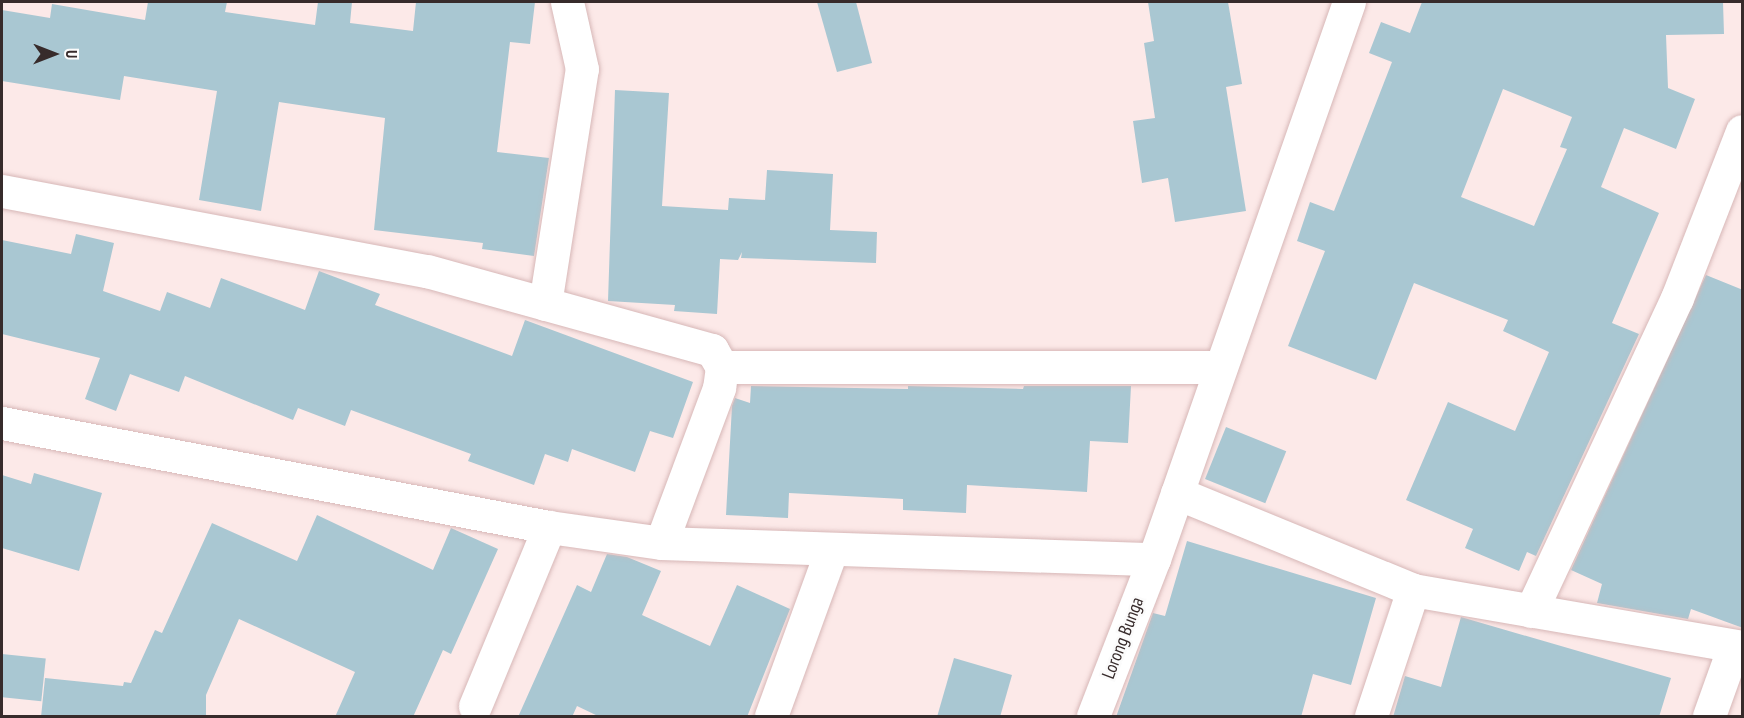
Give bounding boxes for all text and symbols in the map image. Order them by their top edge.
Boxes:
north arrow [24,24,84,84]
text: U [62,50,82,58]
street label: Lorong Bunga [1098,594,1148,682]

